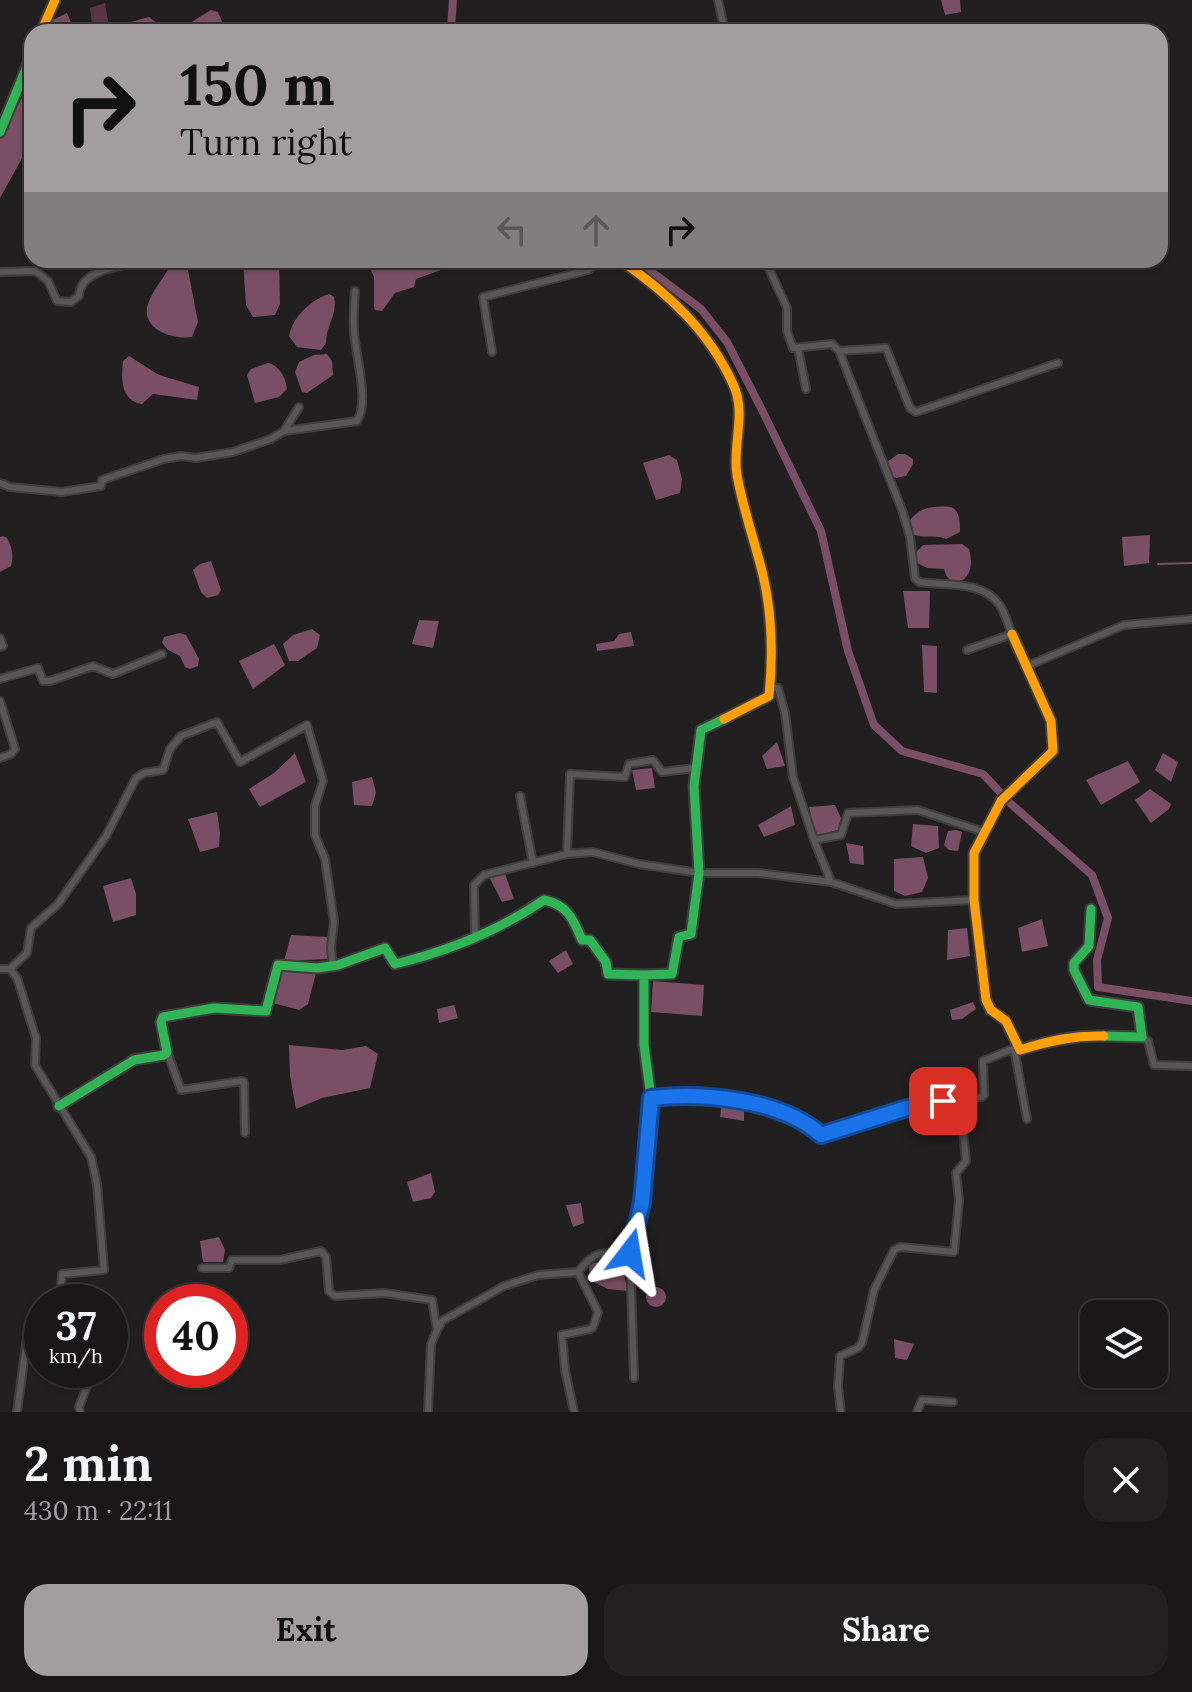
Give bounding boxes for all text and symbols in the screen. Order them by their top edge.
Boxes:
text: 150 m [180,49,335,120]
icon: right [48,56,152,160]
text: Turn right [180,119,353,165]
icon: left [490,208,534,252]
icon: ahead [574,208,618,252]
icon: right [658,208,702,252]
pin [909,1067,977,1135]
icon: arrive [921,1079,965,1123]
position arrow [588,1211,672,1295]
speed limit sign: 40 [144,1284,248,1388]
text: 37 [55,1300,97,1351]
map controls [1080,1300,1168,1388]
button: layers [1080,1300,1168,1388]
text: km/h [49,1343,103,1368]
text: 2 min [24,1433,153,1494]
button: close [1084,1438,1168,1522]
text: 430 m · 22:11 [24,1494,172,1527]
button: Exit [24,1584,588,1676]
button: Share [604,1584,1168,1676]

